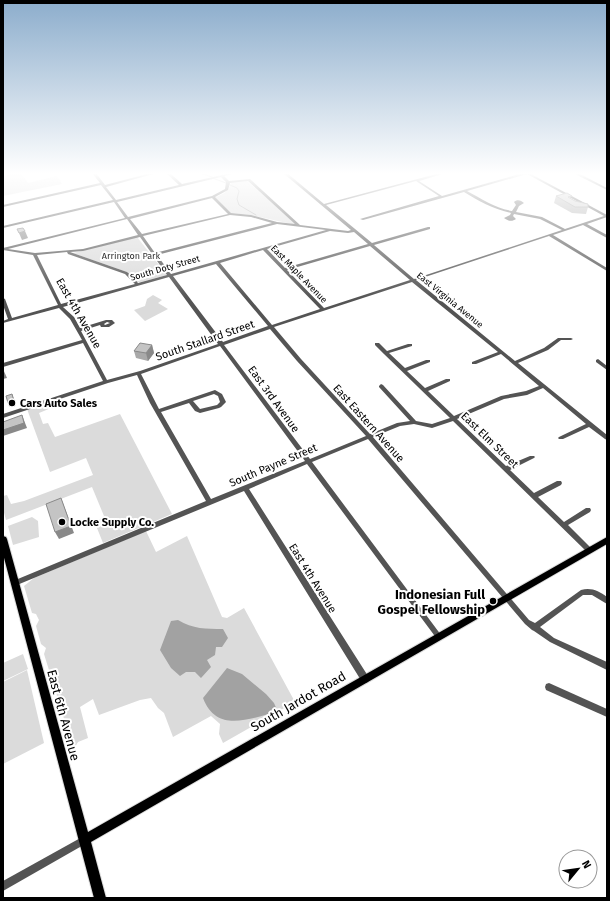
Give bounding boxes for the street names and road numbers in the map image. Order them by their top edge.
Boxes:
street label: East Maple Avenue [269,243,329,305]
street label: South Doty Street [129,253,202,283]
street label: East Virginia Avenue [415,270,485,330]
street label: East 4th Avenue [53,276,104,351]
street label: South Stallard Street [154,317,256,363]
street label: East 3rd Avenue [245,363,302,435]
street label: East Eastern Avenue [330,382,407,465]
street label: East Elm Street [458,410,521,471]
street label: South Payne Street [227,441,319,490]
street label: East 4th Avenue [286,541,339,615]
street label: East 6th Avenue [44,668,83,762]
street label: South Jardot Road [248,668,348,735]

